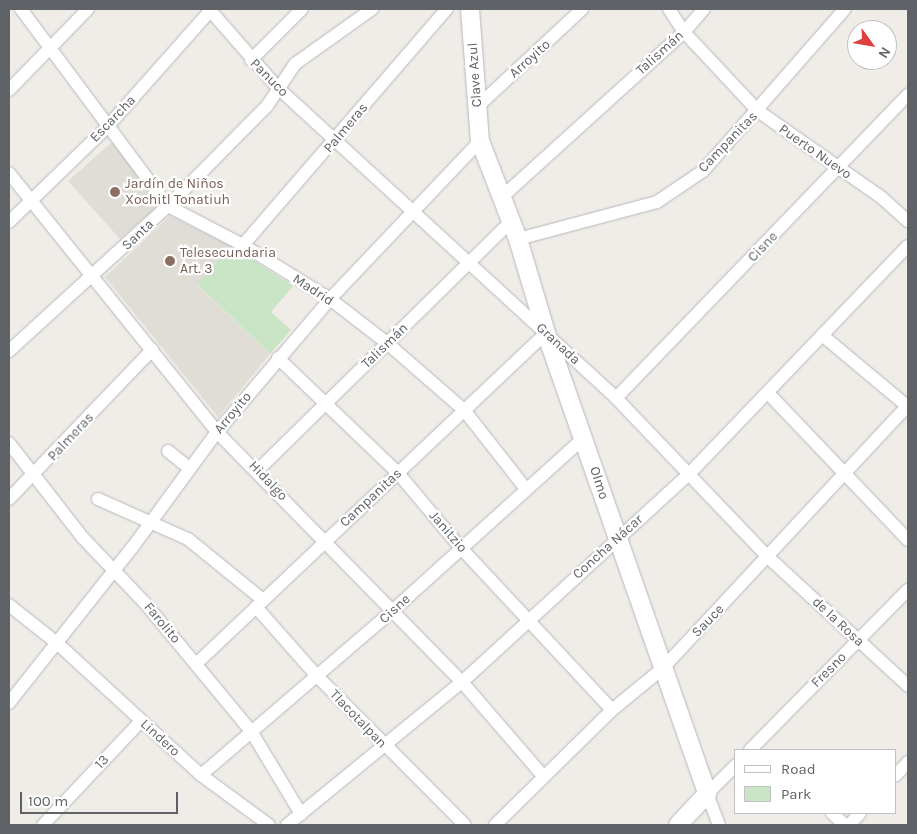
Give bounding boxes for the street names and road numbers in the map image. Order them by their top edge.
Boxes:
street label: Talismán [633,27,687,79]
street label: Arroyito [506,36,554,82]
street label: Clave Azul [464,42,486,108]
street label: Panuco [246,55,292,101]
street label: Escarcha [87,92,139,146]
street label: Palmeras [320,100,372,156]
street label: Campanitas [695,108,761,176]
street label: Puerto Nuevo [776,121,854,183]
street label: Santa [119,216,157,254]
street label: Cisne [745,228,781,266]
street label: Madrid [289,271,337,309]
street label: Granada [533,319,583,369]
street label: Talismán [358,320,412,372]
street label: Arroyito [211,389,255,437]
street label: Palmeras [44,409,98,465]
street label: Hidalgo [245,458,291,504]
street label: Olmo [586,464,612,502]
street label: Campanitas [337,465,405,531]
street label: Janitzio [425,508,471,556]
street label: Concha Nácar [569,511,647,583]
street label: Cisne [376,591,414,627]
street label: de la Rosa [808,594,868,650]
street label: Farolito [140,599,184,647]
street label: Sauce [688,601,728,641]
street label: Fresno [808,649,850,691]
street label: Tlacotalpan [326,686,390,752]
street label: Lindero [137,716,183,760]
street label: 13 [91,752,113,772]

